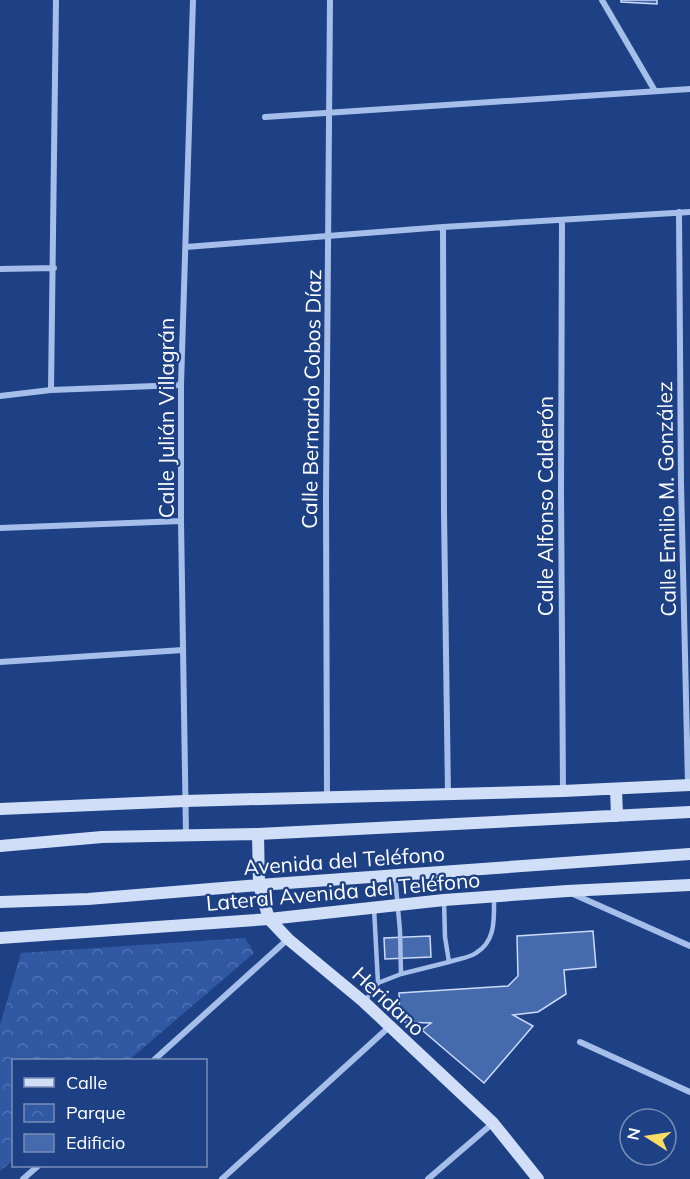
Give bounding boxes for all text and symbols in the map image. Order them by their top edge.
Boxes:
street label: Calle Bernardo Cobos Díaz [296,269,326,529]
street label: Calle Julián Villagrán [153,318,179,518]
street label: Calle Emilio M. González [651,381,681,617]
street label: Calle Alfonso Calderón [532,396,558,616]
street label: Avenida del Teléfono [242,840,446,880]
street label: Lateral Avenida del Teléfono [205,866,481,916]
street label: Heridano [347,961,431,1041]
legend [12,1059,207,1167]
text: Calle [66,1071,107,1094]
text: Parque [66,1101,125,1124]
north arrow [618,1107,678,1167]
text: N [622,1126,644,1142]
text: Edificio [66,1131,125,1154]

